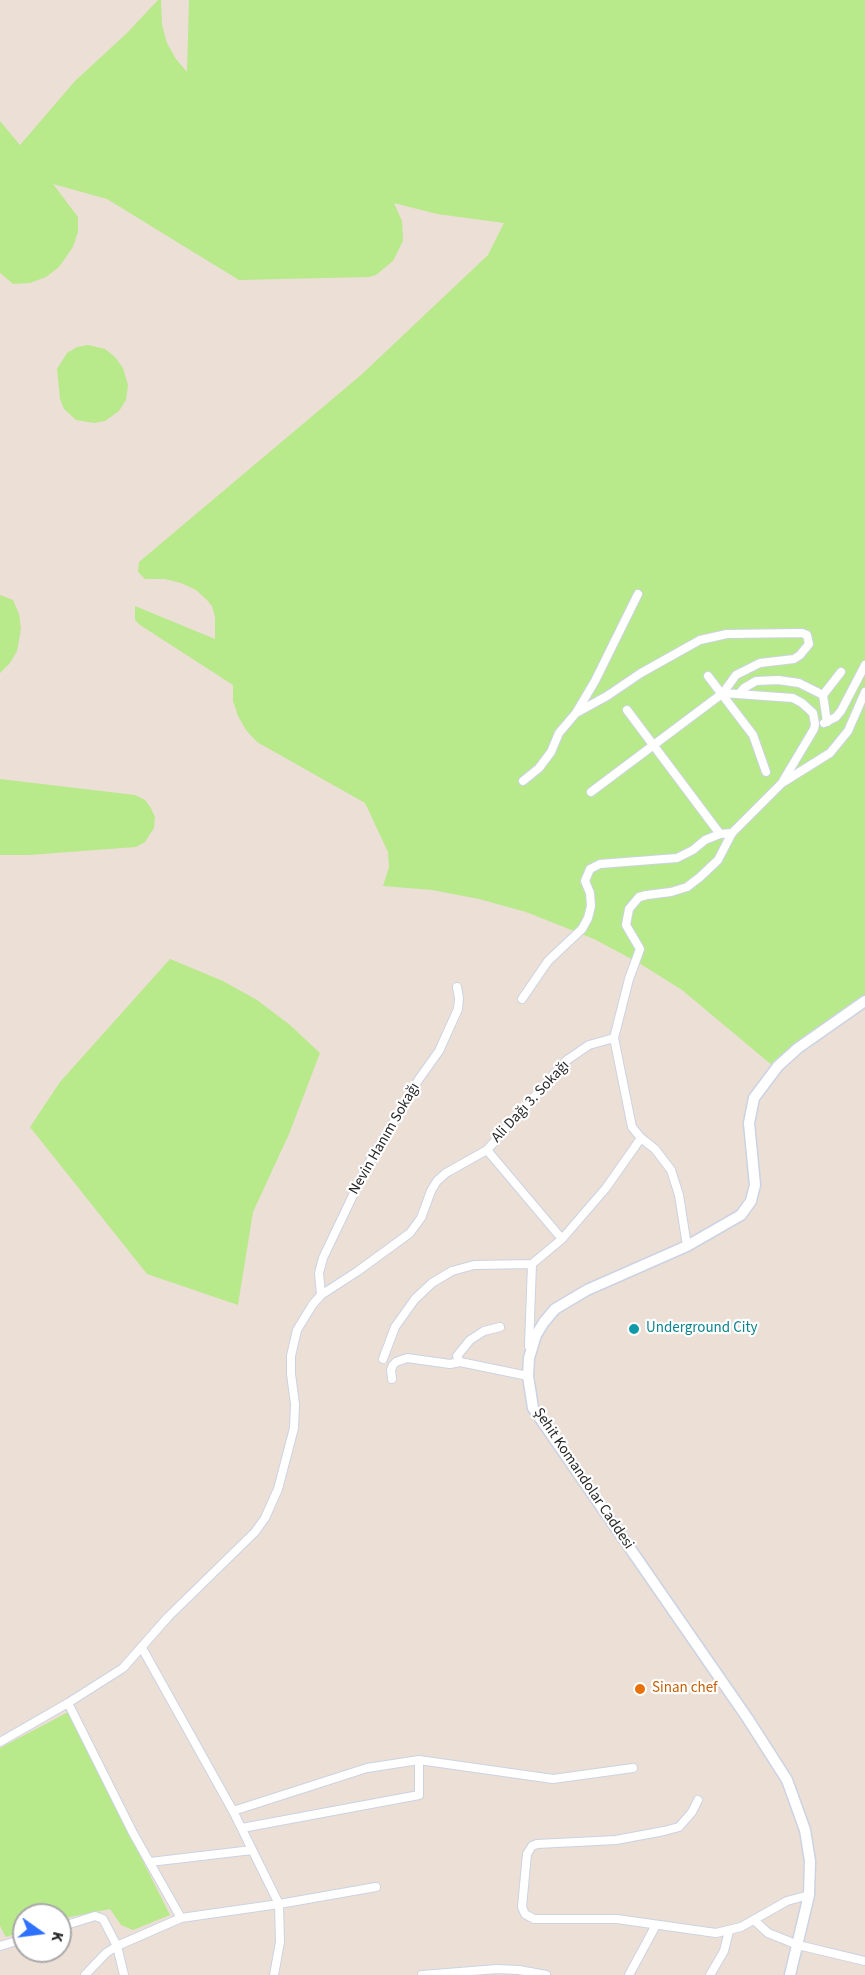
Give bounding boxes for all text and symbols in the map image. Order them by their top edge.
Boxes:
street label: Ali Dağı 3. Sokağı [488,1057,574,1147]
street label: Nevin Hanım Sokağı [346,1080,424,1198]
place label: Underground City [646,1320,757,1338]
marker: Underground City [627,1322,641,1336]
street label: Şehit Komandolar Caddesi [529,1405,637,1553]
place label: Sinan chef [652,1680,717,1698]
marker: Sinan chef [633,1682,647,1696]
north arrow [12,1903,72,1963]
text: K [46,1929,69,1944]

